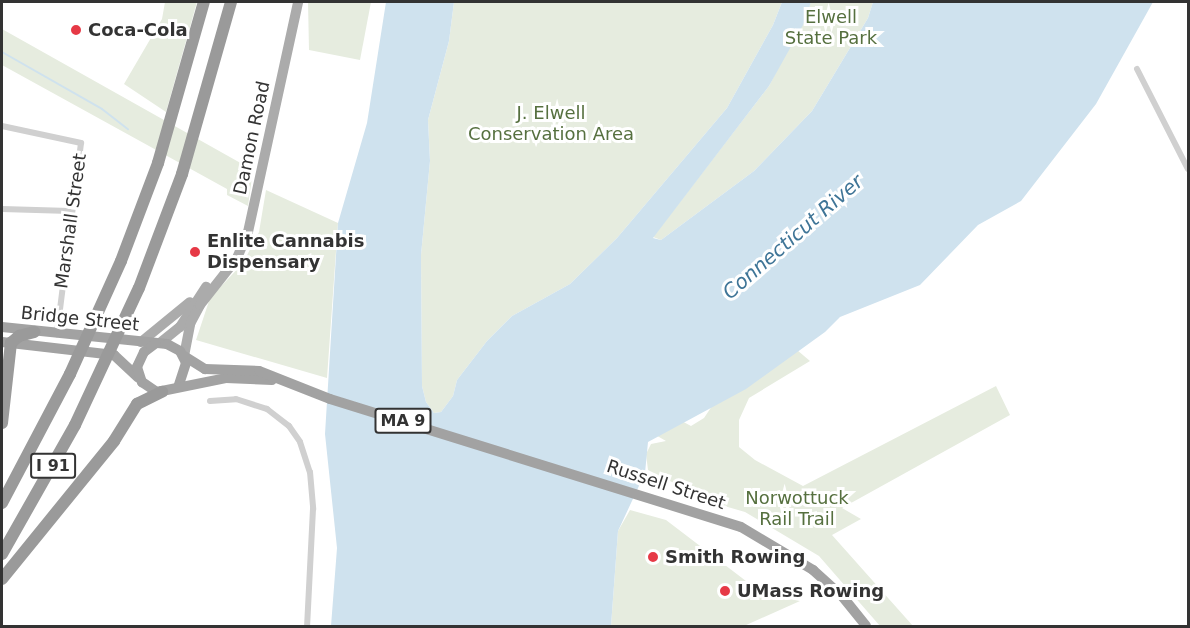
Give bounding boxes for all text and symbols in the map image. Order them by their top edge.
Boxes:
park label: Elwell State Park [785,7,877,50]
place label: Coca-Cola [88,19,188,41]
marker: Coca-Cola [69,23,83,37]
street label: Damon Road [229,79,275,197]
park label: J. Elwell Conservation Area [468,103,634,146]
street label: Marshall Street [51,152,91,290]
water label: Connecticut River [718,170,868,304]
place label: Enlite Cannabis Dispensary [207,231,364,274]
marker: Enlite Cannabis Dispensary [188,245,202,259]
street label: Bridge Street [20,302,140,336]
road number: MA 9 [373,408,433,434]
road number: I 91 [29,453,77,479]
street label: Russell Street [604,456,728,514]
park label: Norwottuck Rail Trail [745,488,849,530]
place label: Smith Rowing [665,546,805,568]
marker: Smith Rowing [646,550,660,564]
place label: UMass Rowing [737,580,884,602]
marker: UMass Rowing [718,584,732,598]

